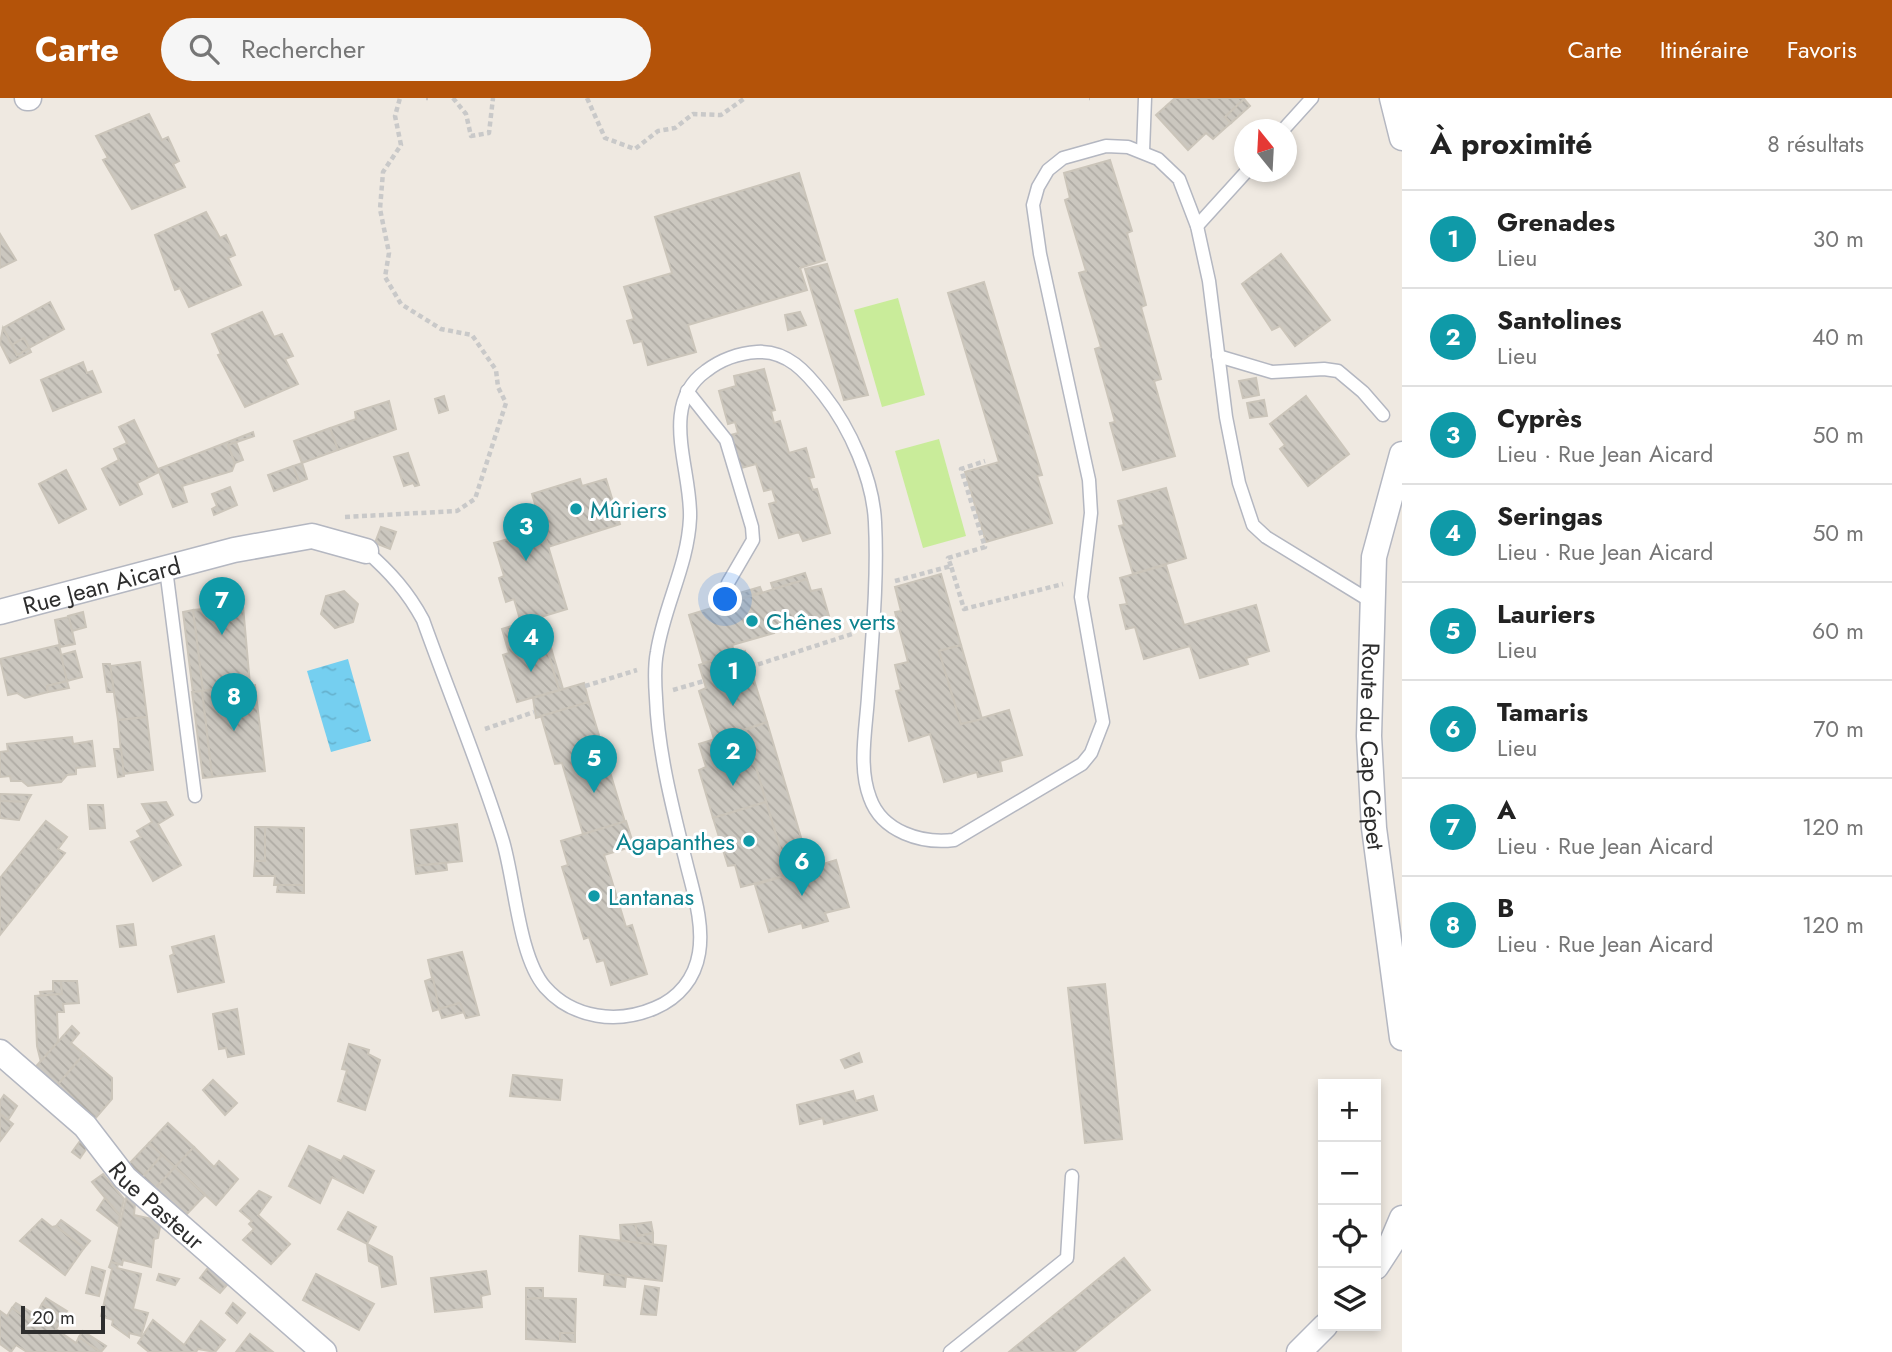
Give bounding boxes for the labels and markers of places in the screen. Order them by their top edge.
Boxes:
place label: Mûriers [590,492,667,527]
marker: Mûriers [568,501,584,517]
pin: 3 [503,503,549,561]
pin: 7 [199,577,245,635]
place label: Chênes verts [766,604,895,639]
marker: Chênes verts [744,613,760,629]
pin: 4 [508,614,554,672]
pin: 1 [710,648,756,706]
pin: 8 [211,673,257,731]
pin: 2 [710,728,756,786]
pin: 5 [571,735,617,793]
place label: Agapanthes [616,824,735,859]
marker: Agapanthes [741,833,757,849]
pin: 6 [779,838,825,896]
place label: Lantanas [608,879,694,914]
marker: Lantanas [586,888,602,904]

